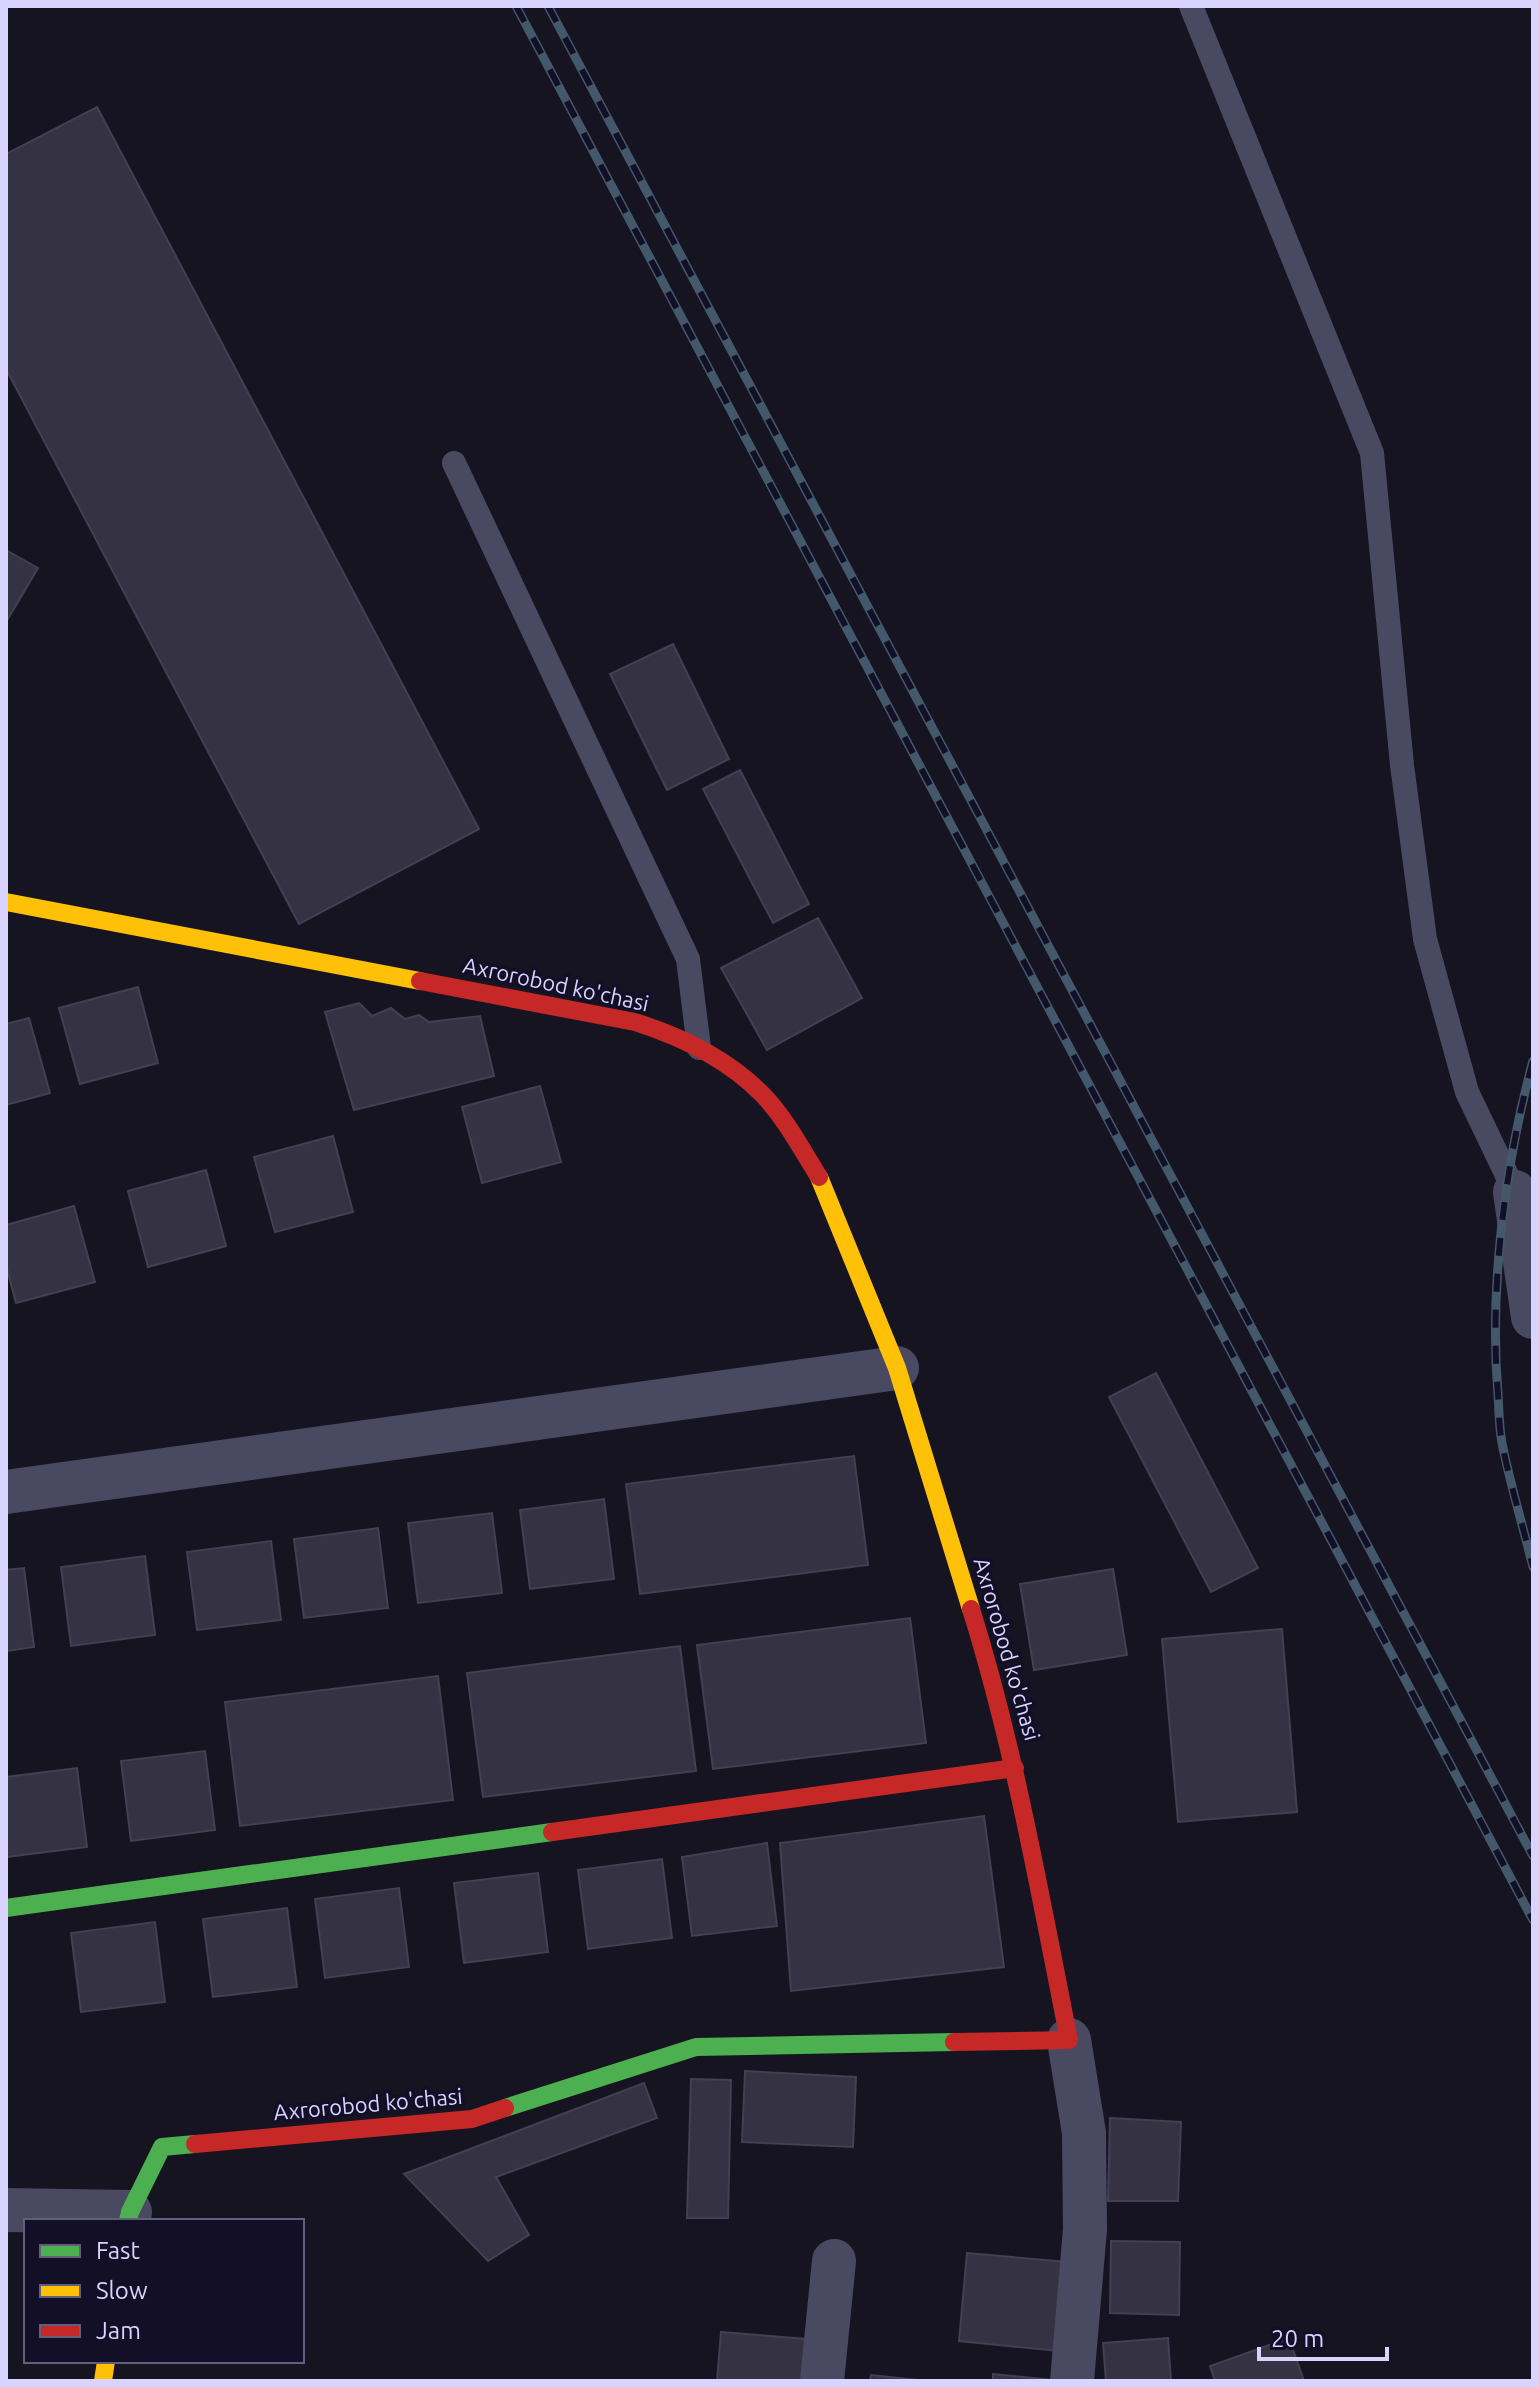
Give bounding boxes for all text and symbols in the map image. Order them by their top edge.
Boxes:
street label: Axrorobod ko'chasi [461,952,651,1015]
street label: Axrorobod ko'chasi [969,1554,1046,1743]
street label: Axrorobod ko'chasi [273,2083,463,2124]
legend [24,2219,304,2363]
text: Fast [96,2237,140,2264]
text: Slow [96,2277,148,2304]
scale bar [1259,2311,1387,2361]
text: Jam [96,2317,141,2344]
text: 20 m [1271,2325,1324,2352]

